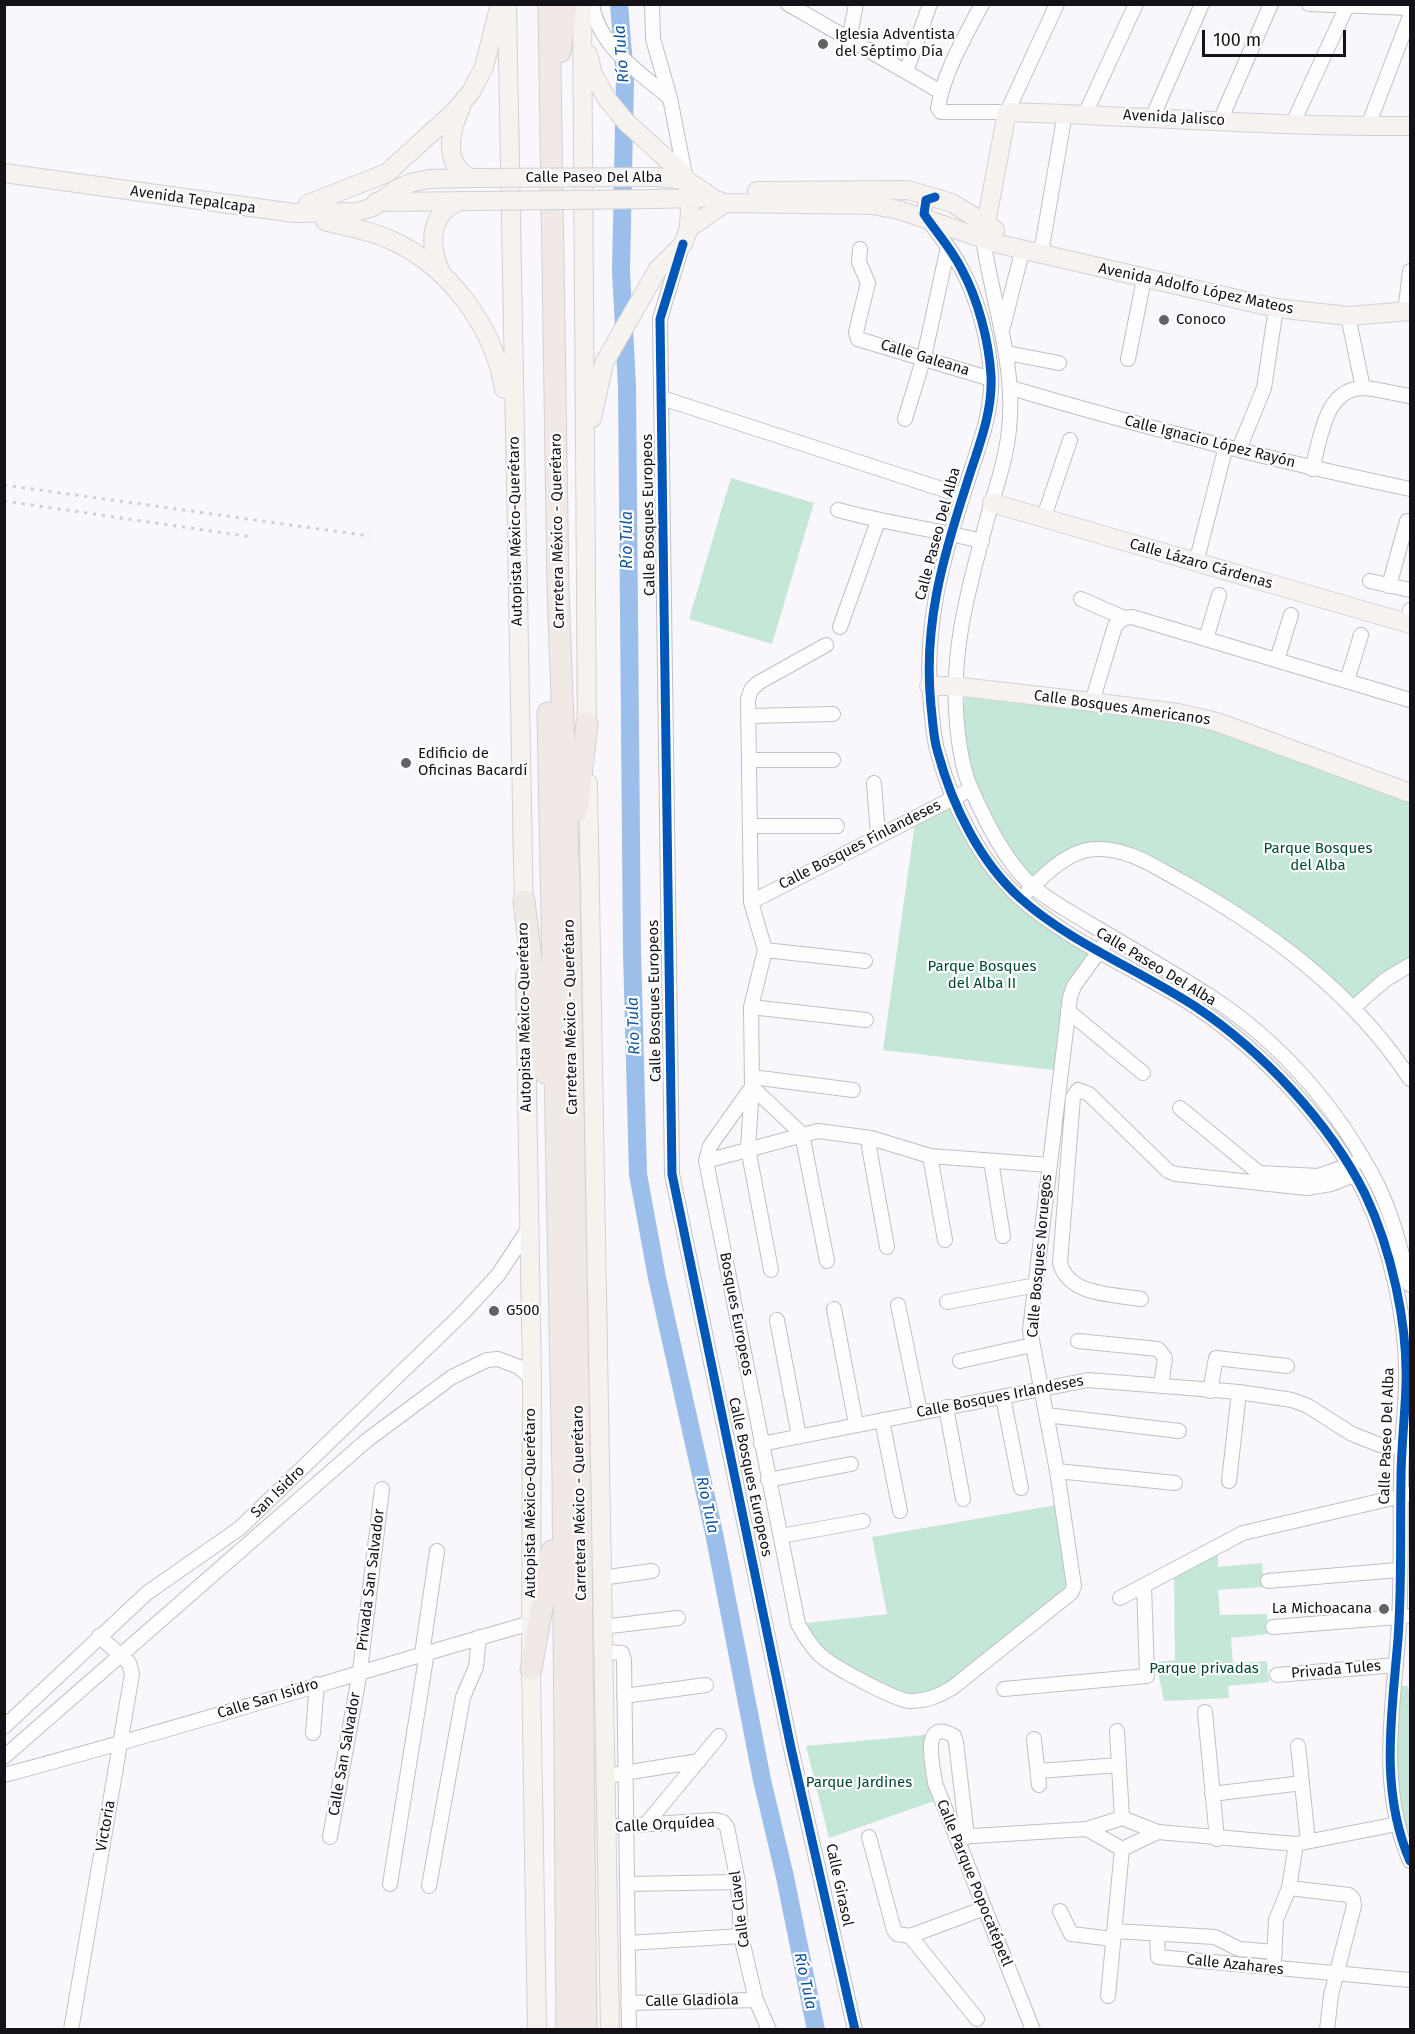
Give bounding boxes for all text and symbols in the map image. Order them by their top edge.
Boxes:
scale bar [1205,18,1349,56]
water label: Río Tula [610,24,634,84]
place label: Iglesia Adventista del Séptimo Día [835,26,955,61]
text: 100 m [1213,29,1261,51]
marker: Iglesia Adventista del Séptimo Día [816,37,830,51]
street label: Avenida Jalisco [1123,106,1225,130]
street label: Calle Paseo Del Alba [525,169,663,187]
street label: Avenida Tepalcapa [129,182,257,218]
street label: Avenida Adolfo López Mateos [1097,260,1295,318]
place label: Conoco [1176,311,1226,329]
marker: Conoco [1157,313,1171,327]
street label: Calle Galeana [878,336,972,380]
street label: Calle Ignacio López Rayón [1123,412,1297,472]
street label: Carretera México - Querétaro [547,433,569,629]
street label: Calle Bosques Europeos [639,434,659,596]
street label: Autopista México-Querétaro [505,436,527,626]
street label: Calle Paseo Del Alba [912,465,964,603]
water label: Río Tula [618,511,638,569]
street label: Calle Lázaro Cárdenas [1127,535,1275,593]
street label: Calle Bosques Americanos [1032,687,1212,729]
place label: Edificio de Oficinas Bacardí [418,745,527,780]
marker: Edificio de Oficinas Bacardí [399,756,413,770]
street label: Calle Bosques Finlandeses [776,796,944,894]
park label: Parque Bosques del Alba [1263,840,1373,875]
street label: Carretera México - Querétaro [560,919,582,1115]
street label: Calle Bosques Europeos [645,920,665,1082]
street label: Autopista México-Querétaro [514,922,536,1112]
street label: Calle Paseo Del Alba [1093,924,1219,1010]
park label: Parque Bosques del Alba II [927,958,1037,993]
water label: Río Tula [623,997,645,1055]
street label: Calle Bosques Noruegos [1024,1174,1056,1338]
street label: Bosques Europeos [715,1251,757,1377]
place label: G500 [506,1302,540,1320]
marker: G500 [487,1304,501,1318]
street label: Calle Paseo Del Alba [1376,1367,1398,1505]
street label: Calle Bosques Irlandeses [915,1372,1085,1422]
street label: Calle Bosques Europeos [724,1396,776,1558]
street label: Carretera México - Querétaro [569,1405,591,1601]
street label: Autopista México-Querétaro [522,1408,540,1598]
street label: San Isidro [247,1462,309,1522]
water label: Río Tula [692,1475,722,1535]
street label: Privada San Salvador [353,1508,389,1652]
place label: La Michoacana [1272,1600,1372,1618]
marker: La Michoacana [1377,1602,1391,1616]
street label: Privada Tules [1290,1657,1382,1683]
park label: Parque privadas [1149,1660,1259,1678]
street label: Calle San Isidro [215,1675,321,1723]
street label: Calle San Salvador [325,1691,365,1817]
park label: Parque Jardines [806,1774,912,1792]
street label: Calle Parque Popocatépetl [932,1797,1016,1969]
street label: Victoria [93,1799,119,1853]
street label: Calle Orquídea [615,1813,715,1837]
street label: Calle Girasol [821,1842,857,1928]
street label: Calle Clavel [726,1869,754,1949]
water label: Río Tula [790,1951,820,2011]
street label: Calle Azahares [1185,1951,1285,1979]
street label: Calle Gladiola [645,1991,739,2011]

